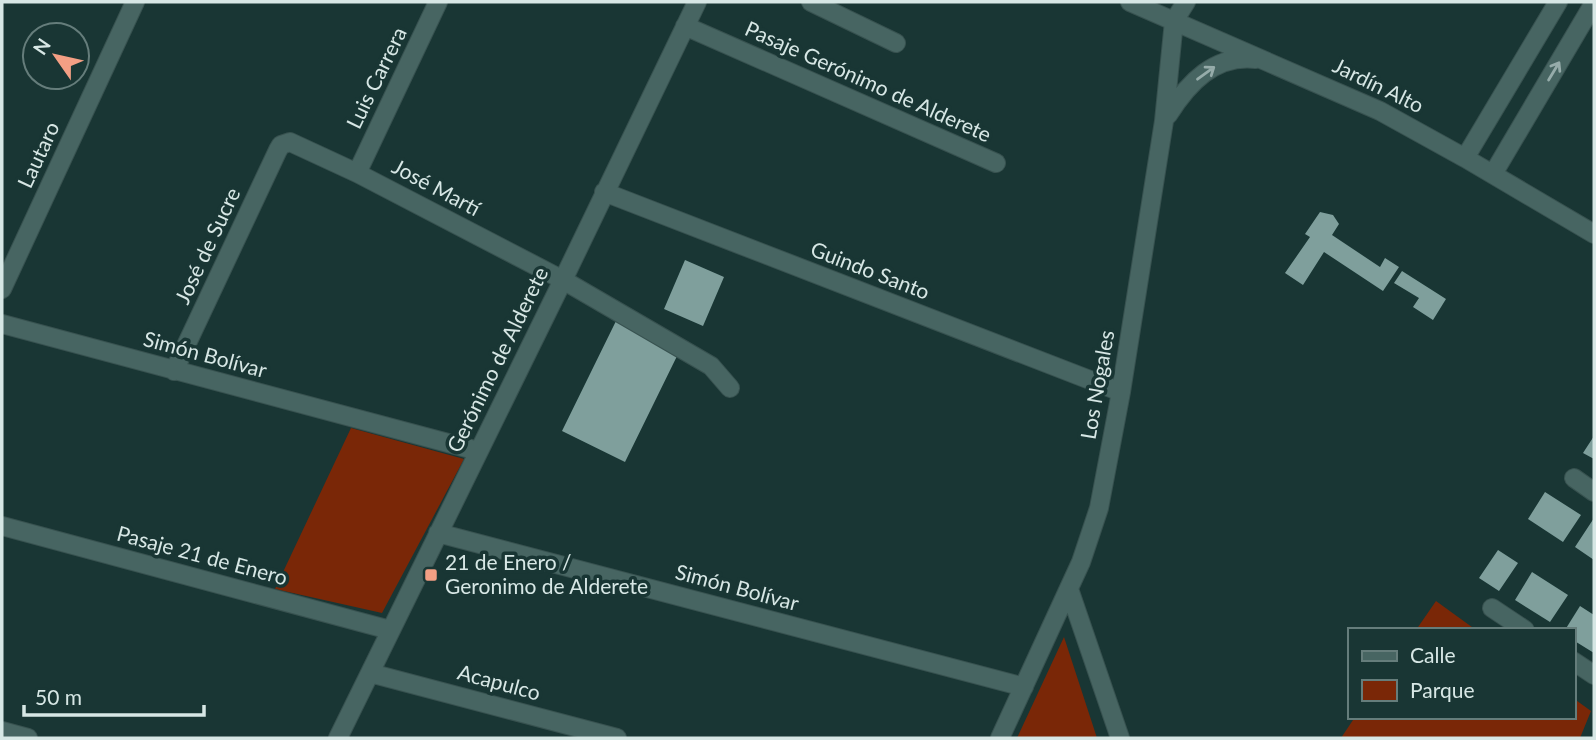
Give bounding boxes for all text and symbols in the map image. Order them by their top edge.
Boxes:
street label: Pasaje Gerónimo de Alderete [742,15,996,146]
north arrow [21,21,91,91]
street label: Luis Carrera [340,23,411,132]
text: N [28,34,55,59]
street label: Jardín Alto [1329,52,1428,117]
one-way arrow [1547,62,1561,82]
one-way arrow [1196,65,1215,80]
street label: Lautaro [12,117,64,191]
street label: José Martí [388,153,486,221]
street label: José de Sucre [169,183,244,307]
street label: Guindo Santo [808,235,934,304]
street label: Gerónimo de Alderete [441,263,552,456]
street label: Simón Bolívar [141,325,270,382]
street label: Los Nogales [1075,328,1118,441]
street label: Pasaje 21 de Enero [114,520,290,589]
place label: 21 de Enero / Geronimo de Alderete [445,549,648,598]
street label: Simón Bolívar [673,558,802,615]
marker: 21 de Enero / Geronimo de Alderete [423,567,439,583]
legend [1348,628,1575,719]
text: Calle [1410,642,1455,667]
street label: Acapulco [455,659,544,705]
scale bar [24,674,205,718]
text: Parque [1410,677,1475,702]
text: 50 m [35,684,82,709]

